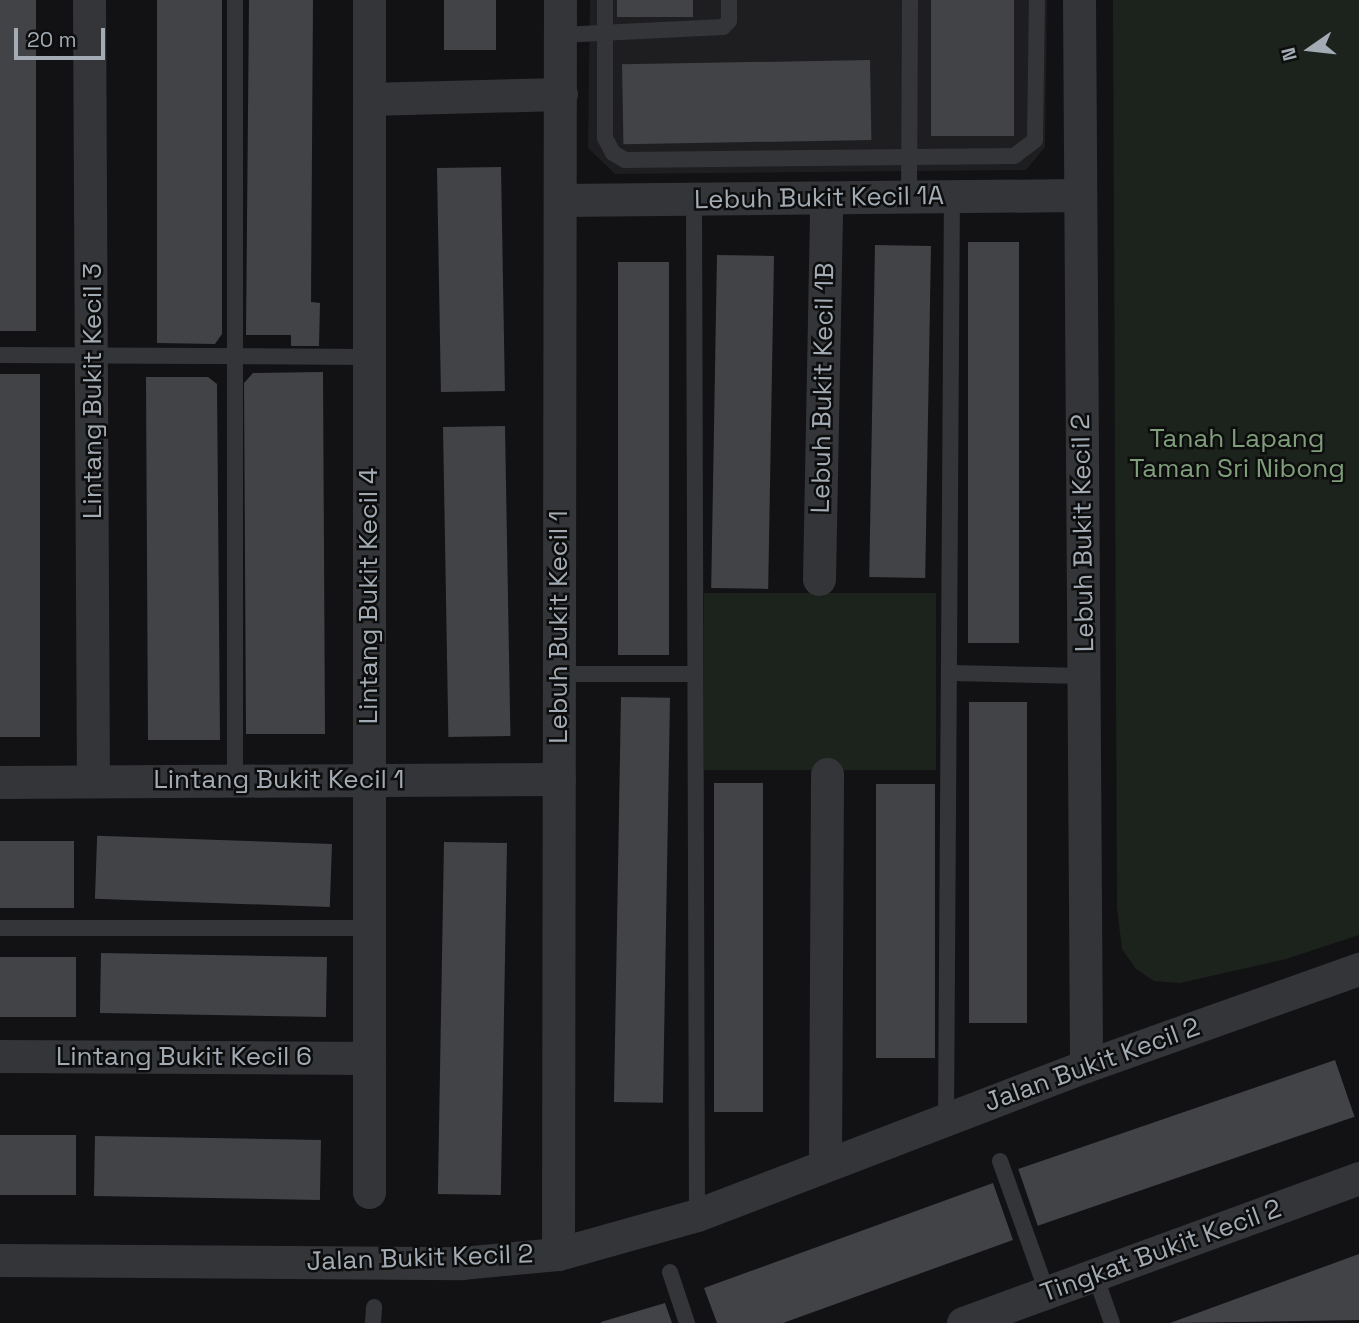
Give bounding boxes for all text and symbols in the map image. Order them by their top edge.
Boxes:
scale bar [18,14,108,58]
north arrow [1275,14,1345,84]
text: 20 m [27,26,77,53]
text: N [1275,45,1303,63]
street label: Lebuh Bukit Kecil 1A [694,180,944,216]
street label: Lebuh Bukit Kecil 1B [805,262,841,514]
street label: Lintang Bukit Kecil 3 [77,263,109,519]
street label: Lebuh Bukit Kecil 2 [1065,414,1101,652]
park label: Tanah Lapang Taman Sri Nibong [1129,423,1345,485]
street label: Lintang Bukit Kecil 4 [353,468,385,724]
street label: Lebuh Bukit Kecil 1 [543,510,575,744]
street label: Lintang Bukit Kecil 1 [154,764,404,796]
street label: Jalan Bukit Kecil 2 [980,1011,1204,1119]
street label: Lintang Bukit Kecil 6 [56,1041,312,1073]
street label: Tingkat Bukit Kecil 2 [1036,1193,1286,1309]
street label: Jalan Bukit Kecil 2 [306,1238,534,1278]

